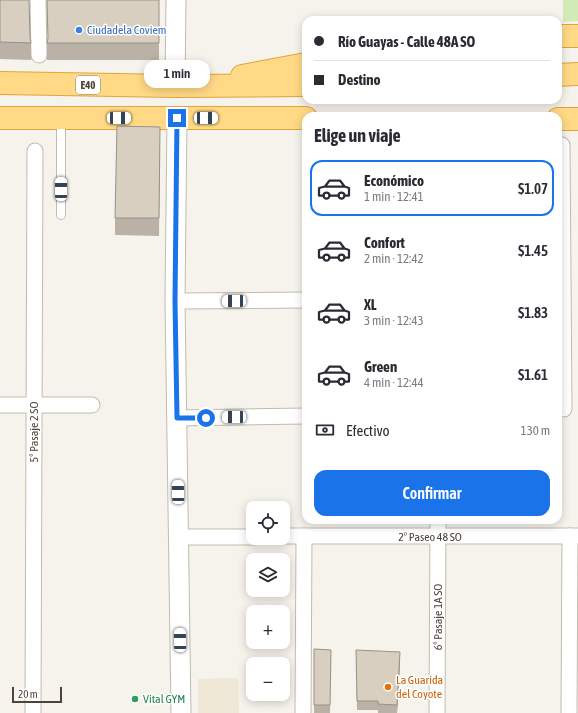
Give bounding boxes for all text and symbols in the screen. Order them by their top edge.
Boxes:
place label: Ciudadela Coviem [87,23,166,37]
marker: Ciudadela Coviem [74,25,84,35]
text: Río Guayas - Calle 48A SO [338,33,475,50]
callout: 1 min [144,60,210,88]
text: 1 min [164,66,190,81]
text: Destino [338,71,381,88]
road number: E40 [76,76,100,94]
route end [168,109,186,127]
car [107,112,131,124]
car [194,112,218,124]
text: Elige un viaje [314,125,401,146]
icon: car [316,170,352,206]
text: Económico [364,172,424,189]
car [55,177,67,201]
text: $1.07 [518,180,548,197]
text: 1 min · 12:41 [364,189,424,204]
icon: car [316,232,352,268]
text: Confort [364,234,405,251]
text: $1.45 [518,242,548,259]
text: 2 min · 12:42 [364,251,424,266]
icon: car [316,294,352,330]
car [222,295,246,307]
text: XL [364,296,377,313]
text: $1.83 [518,304,548,321]
text: 3 min · 12:43 [364,313,424,328]
icon: car [316,356,352,392]
text: Green [364,358,397,375]
text: $1.61 [518,366,548,383]
text: 4 min · 12:44 [364,375,424,390]
street label: 5° Pasaje 2 SO [27,402,41,462]
route start [197,409,215,427]
car [222,411,246,423]
icon: cash [314,419,336,441]
text: Efectivo [346,422,390,439]
text: 130 m [521,423,550,438]
button: Confirmar [314,470,550,516]
car [172,480,184,504]
map controls [246,501,290,701]
button: locate [246,501,290,545]
street label: 2° Paseo 48 SO [398,530,462,544]
button: layers [246,553,290,597]
street label: 6° Pasaje 1A SO [431,584,445,650]
button: + [246,605,290,649]
car [174,628,186,652]
button: − [246,657,290,701]
place label: La Guarida del Coyote [396,673,443,701]
marker: La Guarida del Coyote [383,682,393,692]
scale bar [12,685,62,704]
text: 20 m [18,688,38,700]
place label: Vital GYM [143,692,185,706]
marker: Vital GYM [130,694,140,704]

